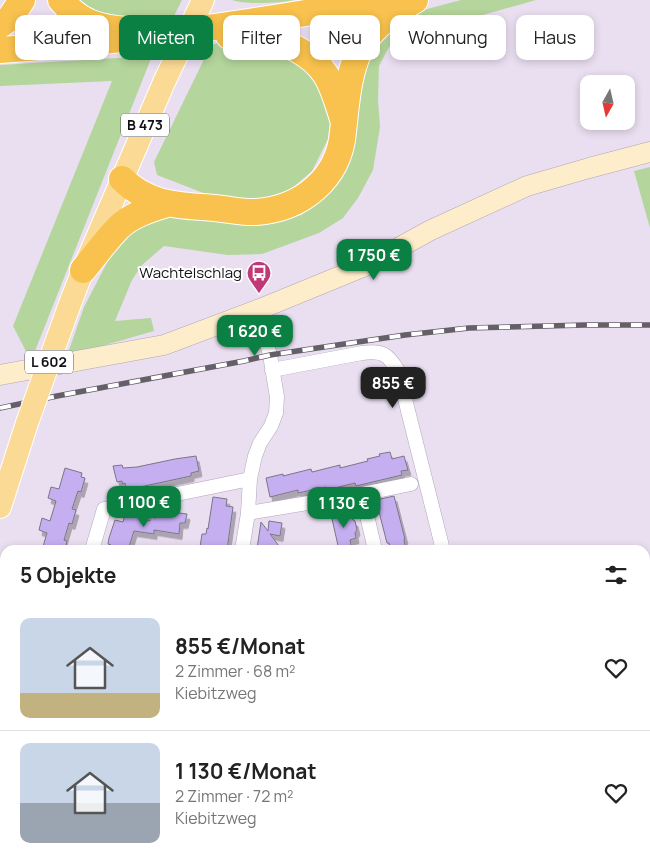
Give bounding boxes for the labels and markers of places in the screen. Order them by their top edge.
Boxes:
pin: 1 750 € [328,238,420,281]
bus stop icon: Wachtelschlag [246,260,272,294]
place label: Wachtelschlag [139,262,242,283]
pin: 1 620 € [209,314,301,357]
pin: 855 € [358,366,428,409]
pin: 1 100 € [98,486,190,528]
pin: 1 130 € [298,486,390,529]

